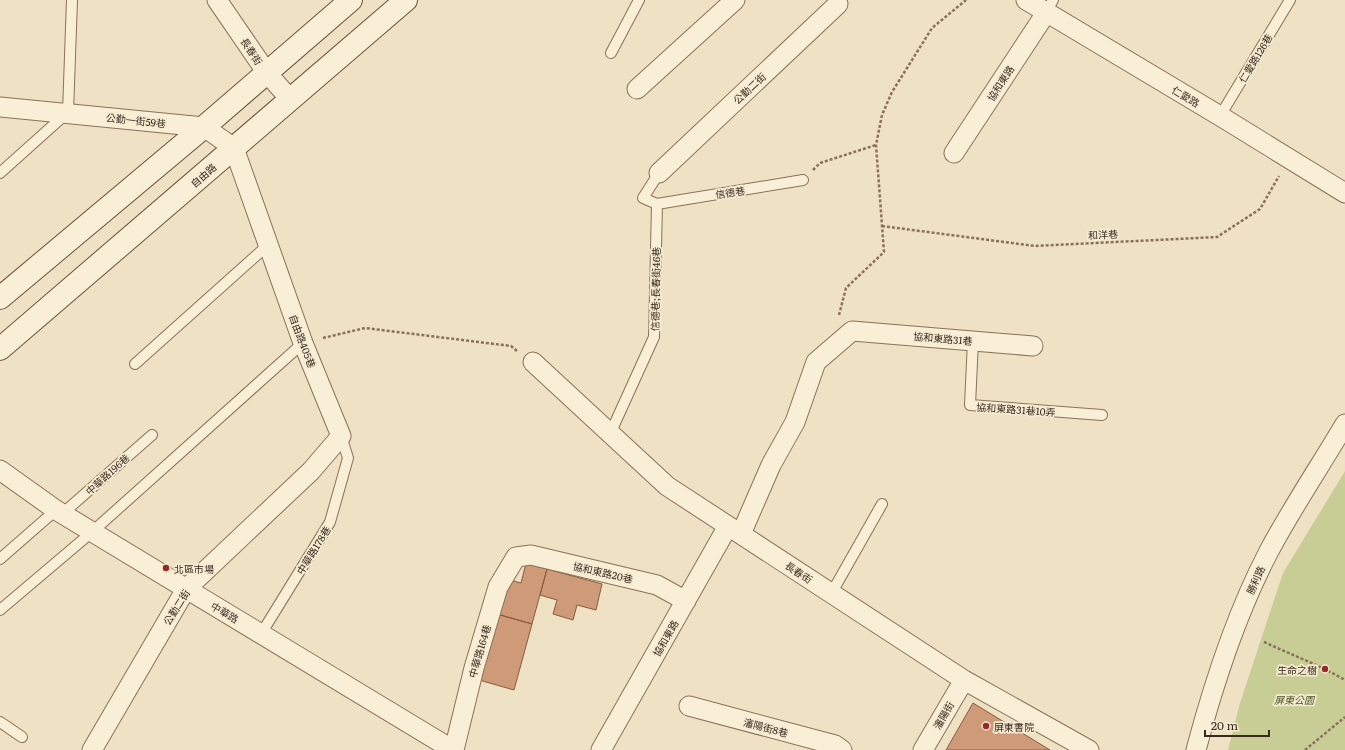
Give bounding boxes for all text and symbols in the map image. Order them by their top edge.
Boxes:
street label: 仁愛路126巷 [1235,31,1275,85]
street label: 長春街 [237,34,267,68]
street label: 協和東路 [983,62,1017,104]
street label: 公勤二街 [729,69,769,107]
street label: 仁愛路 [1169,82,1203,110]
street label: 公勤一街59巷 [105,109,167,131]
street label: 自由路 [187,159,219,191]
street label: 信德巷 [714,182,746,202]
street label: 和洋巷 [1088,226,1118,242]
street label: 信德巷;長春街46巷 [647,247,663,331]
street label: 自由路405巷 [286,312,320,370]
street label: 協和東路31巷 [913,328,973,348]
street label: 協和東路31巷10弄 [976,399,1056,419]
street label: 中華路196巷 [82,450,132,498]
street label: 中華路178巷 [292,523,334,577]
street label: 協和東路20巷 [572,558,634,586]
street label: 長春街 [782,558,816,586]
place label: 北區市場 [174,561,214,576]
marker: 北區市場 [161,563,171,573]
street label: 勝利路 [1242,563,1268,597]
street label: 公勤二街 [159,586,193,628]
street label: 中華路 [208,598,242,626]
street label: 協和東路 [649,617,681,659]
street label: 中華路164巷 [464,623,494,679]
place label: 生命之樹 [1277,662,1317,677]
marker: 生命之樹 [1320,664,1330,674]
park label: 屏東公園 [1274,692,1316,707]
street label: 瀋陽街 [929,698,957,732]
scale bar [1205,712,1269,738]
street label: 瀋陽街8巷 [742,714,790,740]
text: 20 m [1211,716,1238,734]
place label: 屏東書院 [994,719,1034,734]
marker: 屏東書院 [981,721,991,731]

